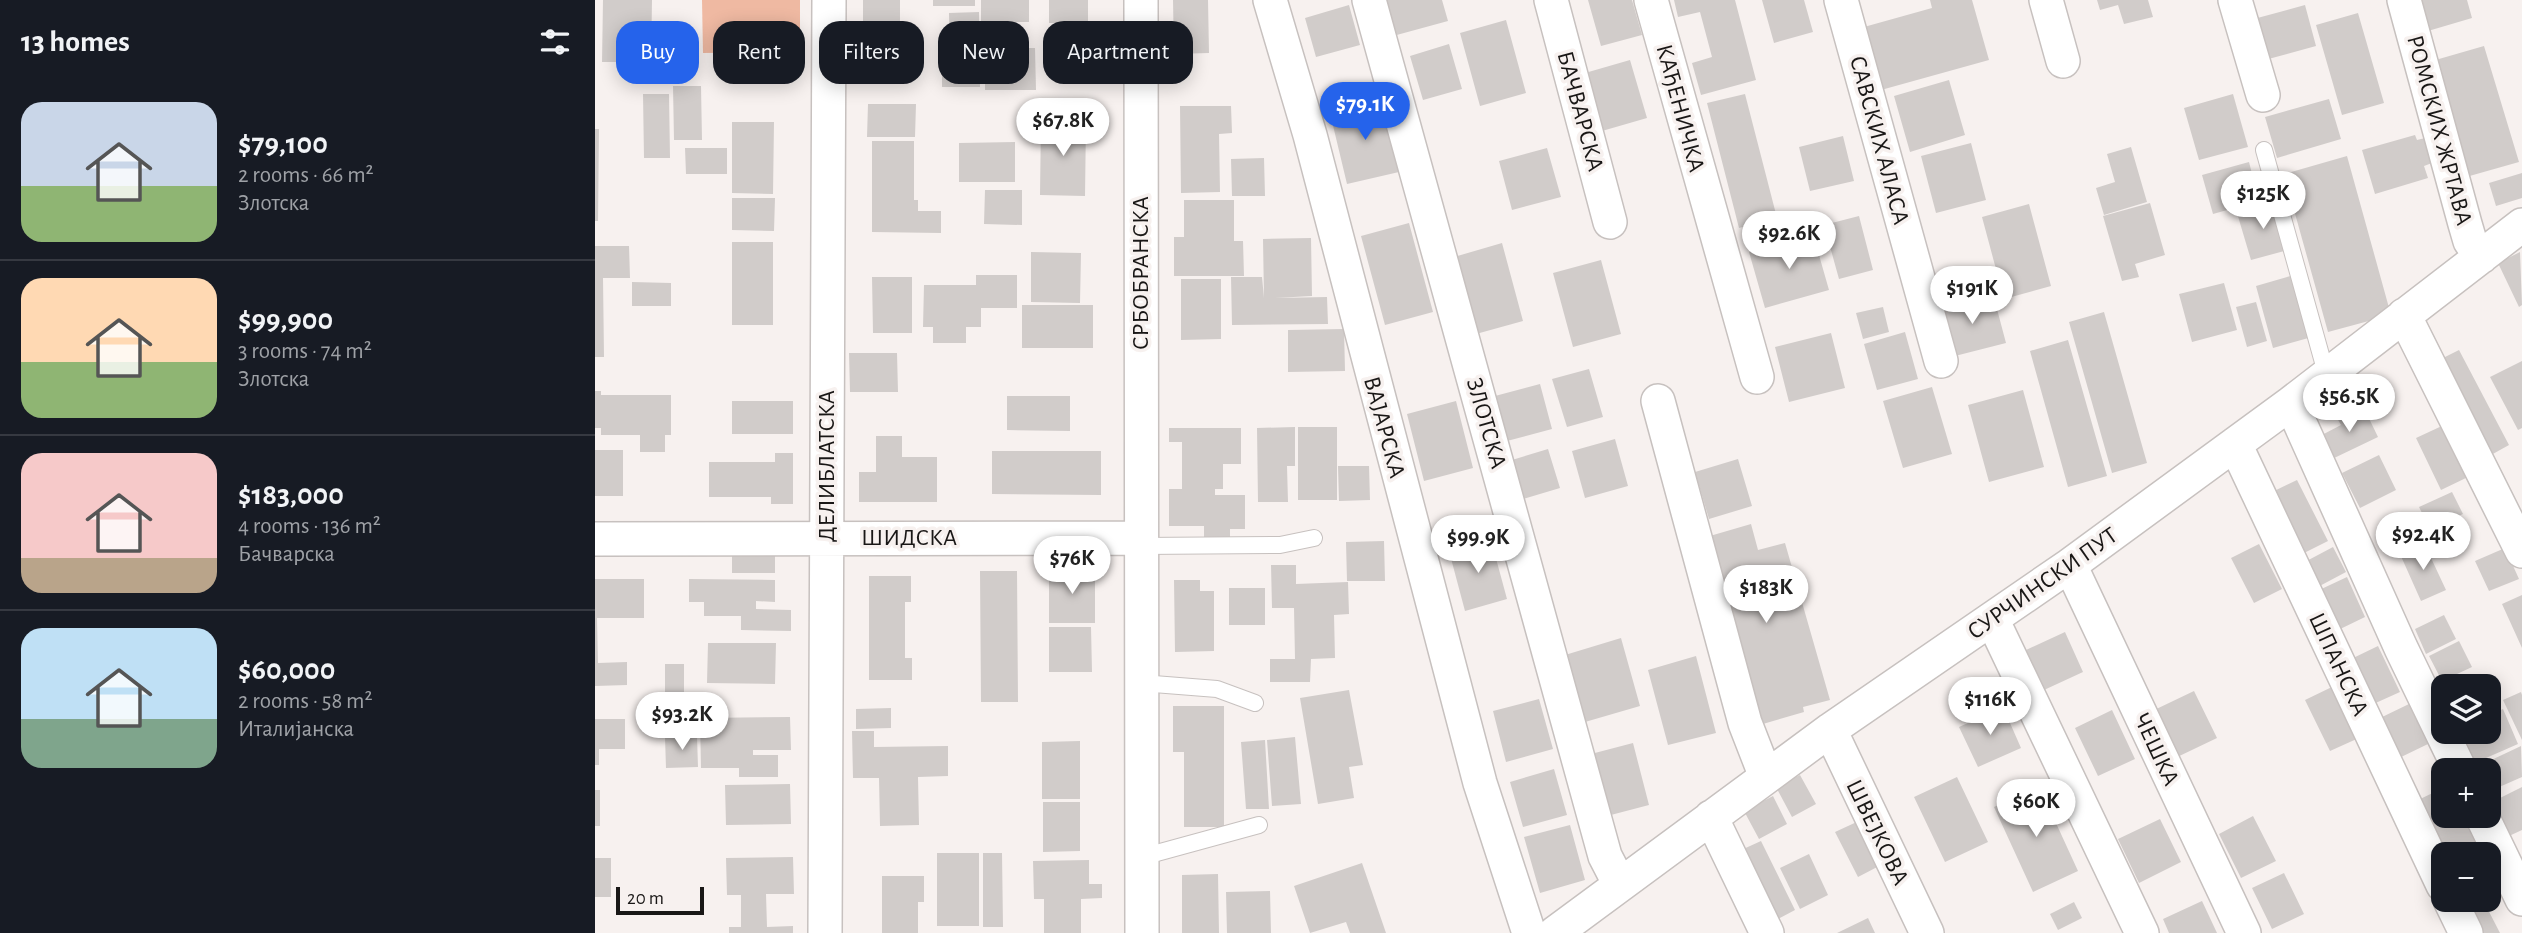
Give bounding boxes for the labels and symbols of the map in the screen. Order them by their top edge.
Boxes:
street label: РОМСКИХ ЖРТАВА [2402,33,2476,228]
street label: КАЂЕНИЧКА [1651,42,1709,175]
street label: БАЧВАРСКА [1552,49,1608,174]
street label: САВСКИХ АЛАСА [1845,53,1913,227]
pin: $79.1K [1308,82,1422,142]
pin: $67.8K [1006,99,1120,158]
pin: $125K [2214,172,2312,231]
street label: СРБОБРАНСКА [1129,196,1153,350]
pin: $92.6K [1732,212,1846,271]
pin: $191K [1923,266,2021,326]
street label: ВАЈАРСКА [1359,374,1409,481]
pin: $56.5K [2292,374,2406,434]
street label: ЗЛОТСКА [1462,375,1510,471]
street label: ДЕЛИБЛАТСКА [815,390,839,542]
pin: $92.4K [2366,512,2480,572]
pin: $99.9K [1421,516,1535,575]
street label: СУРЧИНСКИ ПУТ [1963,523,2122,644]
street label: ШИДСКА [861,526,957,550]
pin: $76K [1031,536,1113,596]
pin: $183K [1717,566,1815,625]
street label: ШПАНСКА [2304,609,2372,720]
pin: $116K [1941,678,2039,737]
pin: $93.2K [625,692,739,752]
street label: ЧЕШКА [2129,709,2183,789]
street label: ШВЕЈКОВА [1841,776,1913,889]
pin: $60K [1995,780,2077,839]
scale bar [616,884,703,916]

